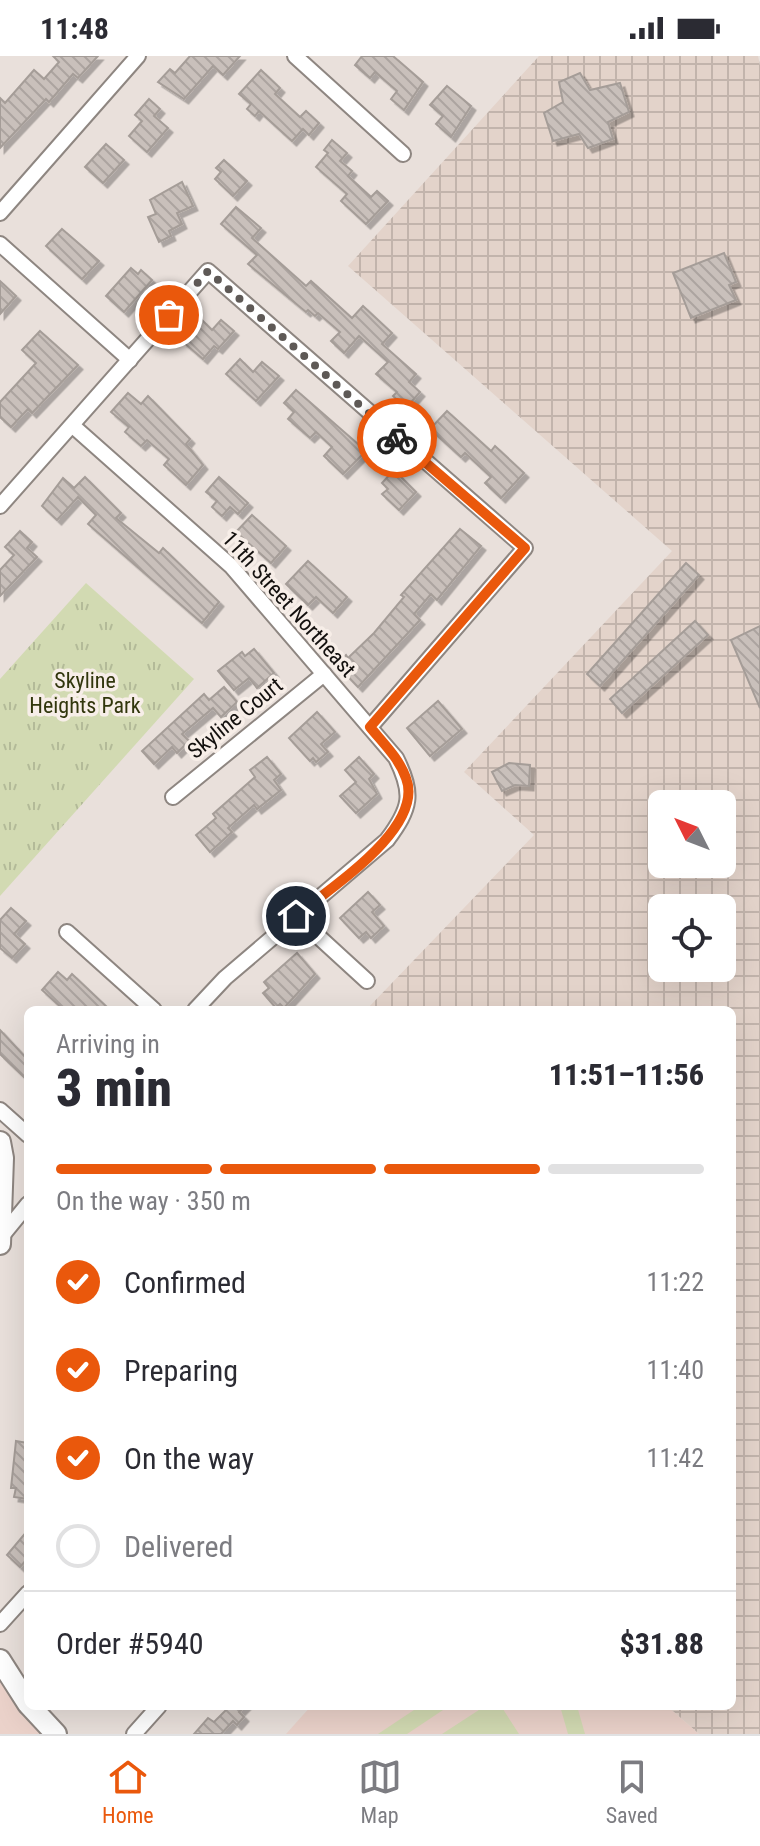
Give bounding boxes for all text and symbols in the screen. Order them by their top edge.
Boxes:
text: 11:48 [40,11,109,46]
pin [135,281,203,349]
icon: bag [147,293,191,337]
courier [357,398,437,478]
icon: bike [375,416,419,460]
street label: 11th Street Northeast [217,526,361,682]
park label: Skyline Heights Park [29,668,141,718]
street label: Skyline Court [183,672,287,764]
north arrow [648,790,736,878]
map controls [648,790,736,982]
pin [262,882,330,950]
icon: home [274,894,318,938]
button: locate [648,894,736,982]
text: Arriving in [56,1029,160,1059]
text: 11:51–11:56 [549,1057,704,1092]
text: 3 min [56,1058,172,1119]
text: On the way · 350 m [56,1186,251,1216]
icon: check [56,1260,100,1304]
text: Confirmed [124,1265,246,1300]
text: 11:22 [647,1267,704,1297]
icon: check [56,1348,100,1392]
text: Preparing [124,1353,238,1388]
text: 11:40 [647,1355,704,1385]
icon: check [56,1436,100,1480]
text: On the way [124,1441,254,1476]
text: 11:42 [647,1443,704,1473]
text: Delivered [124,1529,233,1564]
text: Order #5940 [56,1626,204,1661]
text: $31.88 [619,1626,704,1661]
tab: Home [102,1755,154,1828]
tab: Map [358,1755,402,1828]
tab: Saved [606,1755,658,1828]

